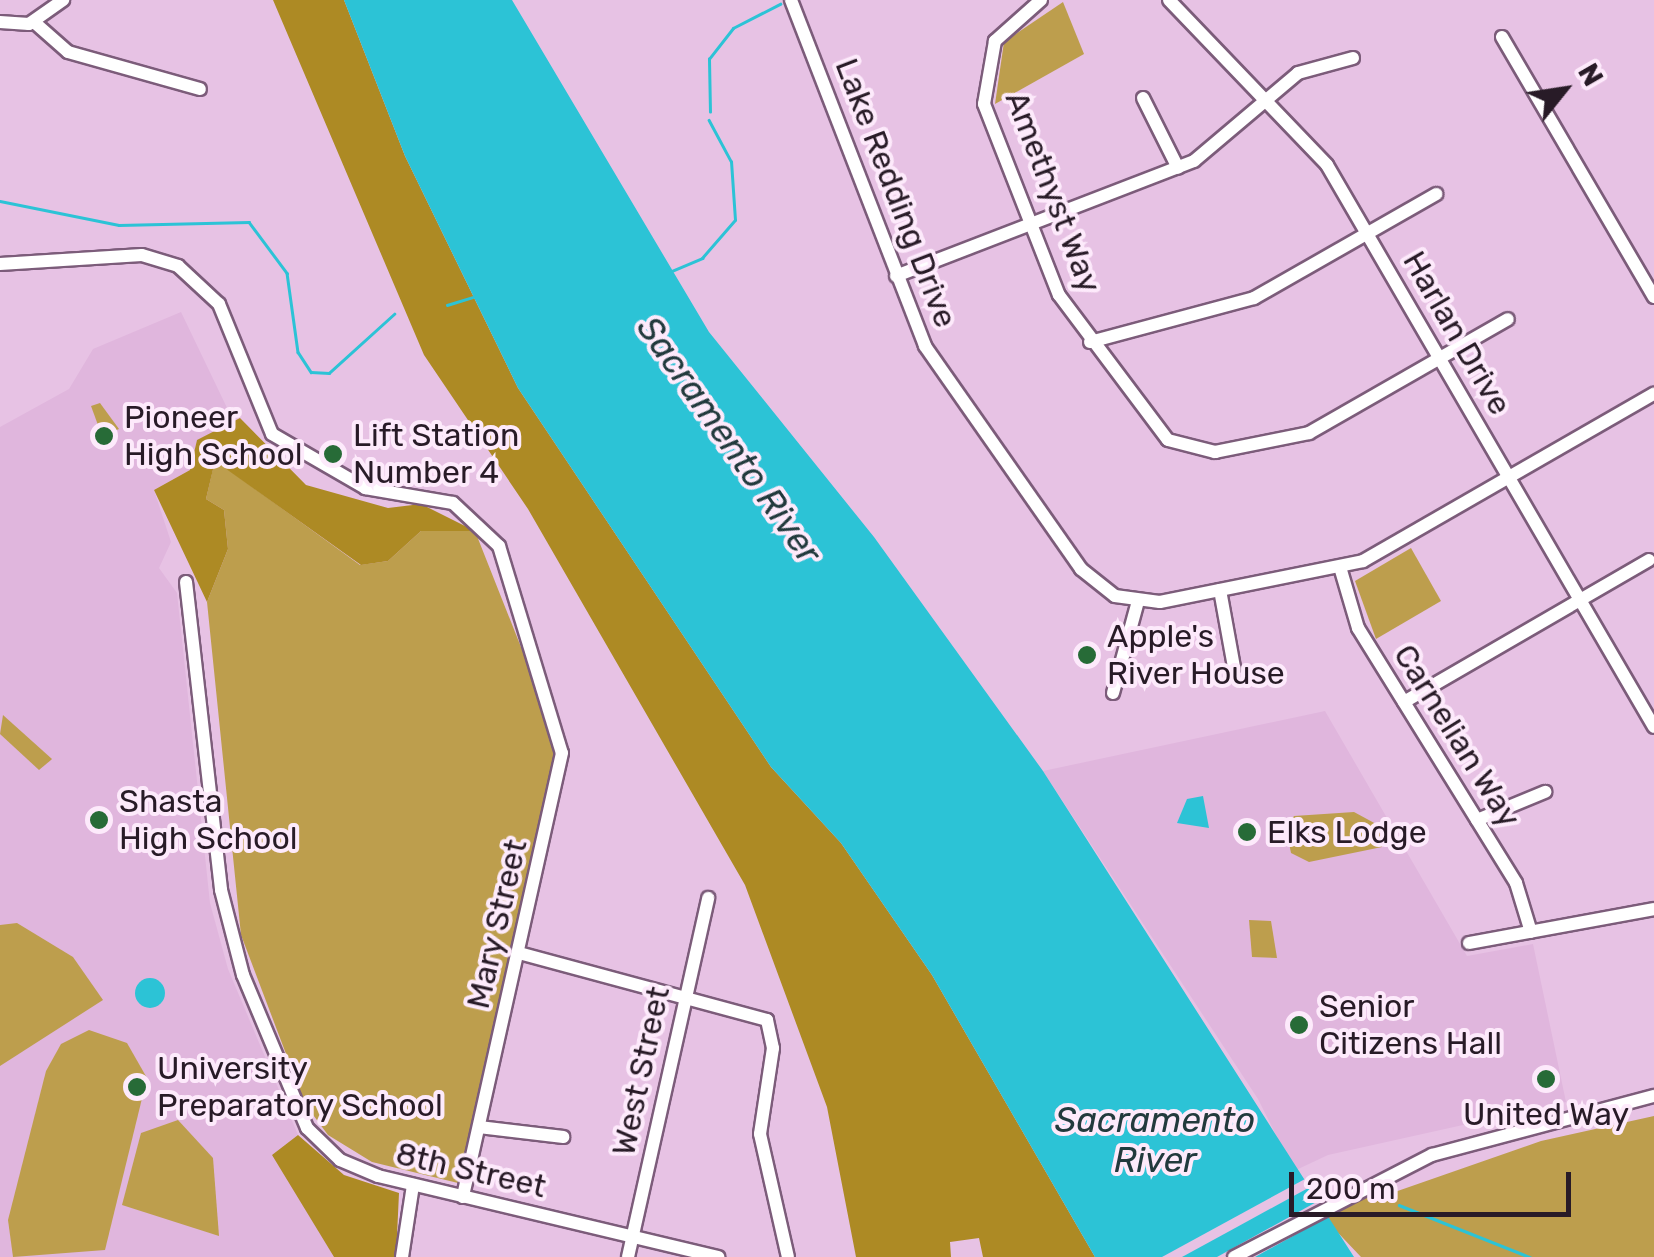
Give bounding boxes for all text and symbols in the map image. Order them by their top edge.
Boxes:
north arrow [1514,40,1614,140]
street label: Lake Redding Drive [827,53,965,333]
text: N [1571,58,1610,92]
street label: Amethyst Way [997,86,1109,298]
street label: Harlan Drive [1395,244,1519,422]
water label: Sacramento River [628,308,830,572]
place label: Pioneer High School [124,399,303,474]
place label: Lift Station Number 4 [353,417,519,492]
marker: Pioneer High School [93,425,115,447]
marker: Lift Station Number 4 [322,443,344,465]
place label: Apple's River House [1107,618,1285,693]
street label: Carnelian Way [1385,637,1529,835]
marker: Apple's River House [1076,644,1098,666]
place label: Shasta High School [119,783,298,858]
marker: Shasta High School [88,809,110,831]
place label: Elks Lodge [1267,813,1427,851]
marker: Elks Lodge [1236,821,1258,843]
street label: Mary Street [459,835,535,1013]
street label: West Street [604,983,678,1159]
place label: Senior Citizens Hall [1319,988,1502,1063]
marker: Senior Citizens Hall [1288,1014,1310,1036]
place label: University Preparatory School [157,1050,444,1125]
marker: United Way [1535,1068,1557,1090]
marker: University Preparatory School [126,1076,148,1098]
place label: United Way [1463,1095,1629,1133]
water label: Sacramento River [1055,1099,1255,1181]
street label: 8th Street [392,1134,550,1206]
scale bar [1294,1152,1576,1214]
text: 200 m [1306,1171,1396,1207]

